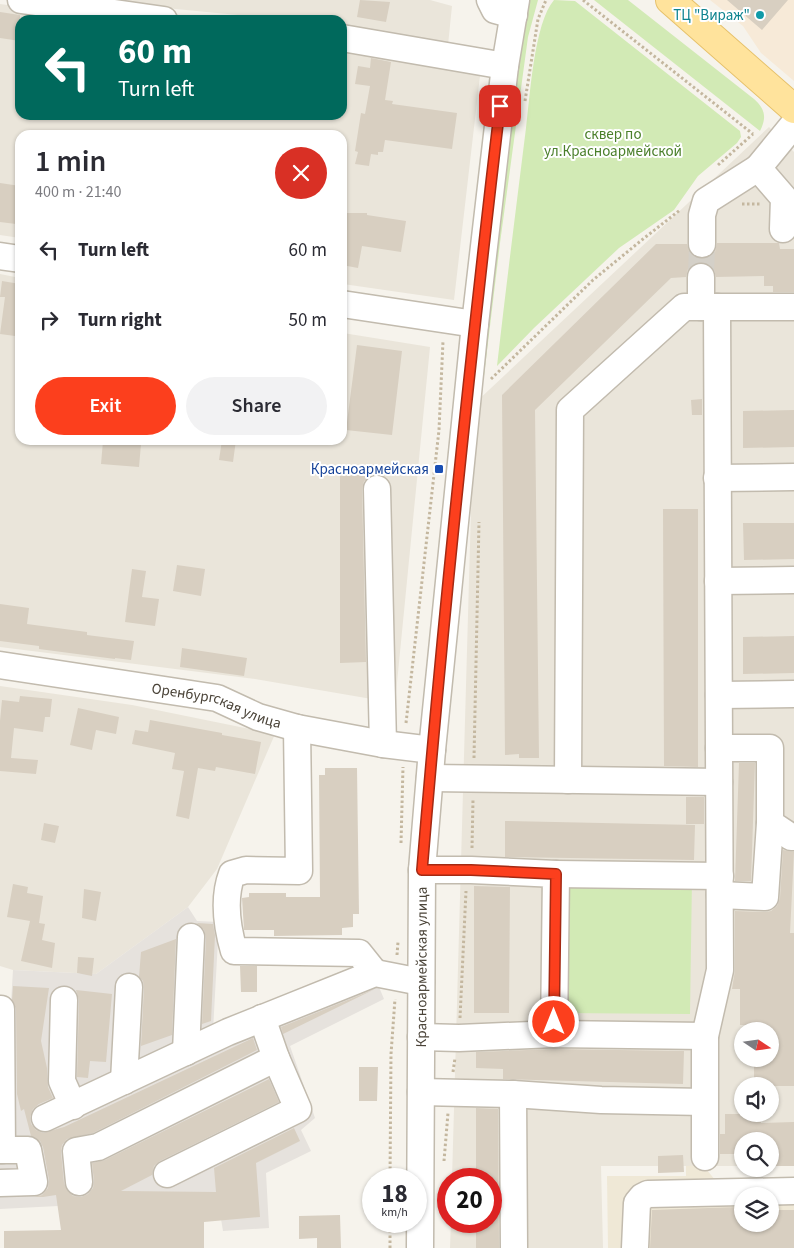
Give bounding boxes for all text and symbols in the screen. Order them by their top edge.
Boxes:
place label: ТЦ "Вираж" [673,5,750,26]
marker: ТЦ "Вираж" [754,9,766,21]
text: 60 m [118,27,192,77]
icon: left [35,35,100,100]
text: Turn left [118,73,194,105]
pin [479,85,521,127]
icon: arrive [486,92,514,120]
park label: сквер по ул.Красноармейской [544,124,682,162]
text: 1 min [35,140,106,183]
button: close [275,147,327,199]
text: 400 m · 21:40 [35,181,122,203]
icon: left [35,236,63,264]
text: Turn left [78,237,149,264]
text: 60 m [289,237,327,264]
icon: right [35,306,63,334]
text: Turn right [78,307,162,334]
text: 50 m [289,307,327,334]
button: Exit [35,377,176,435]
button: Share [186,377,327,435]
place label: Красноармейская [311,459,429,480]
marker: Красноармейская [433,463,445,475]
street label: Оренбургская улица [150,678,284,734]
street label: Красноармейская улица [411,887,433,1047]
position arrow [527,995,579,1047]
north arrow [734,1022,779,1068]
map controls [734,1022,779,1232]
button: sound [734,1077,779,1122]
button: search [734,1132,779,1177]
speed limit sign: 20 [437,1168,502,1233]
text: 18 [381,1176,408,1212]
button: layers [734,1187,779,1232]
text: km/h [381,1204,408,1221]

